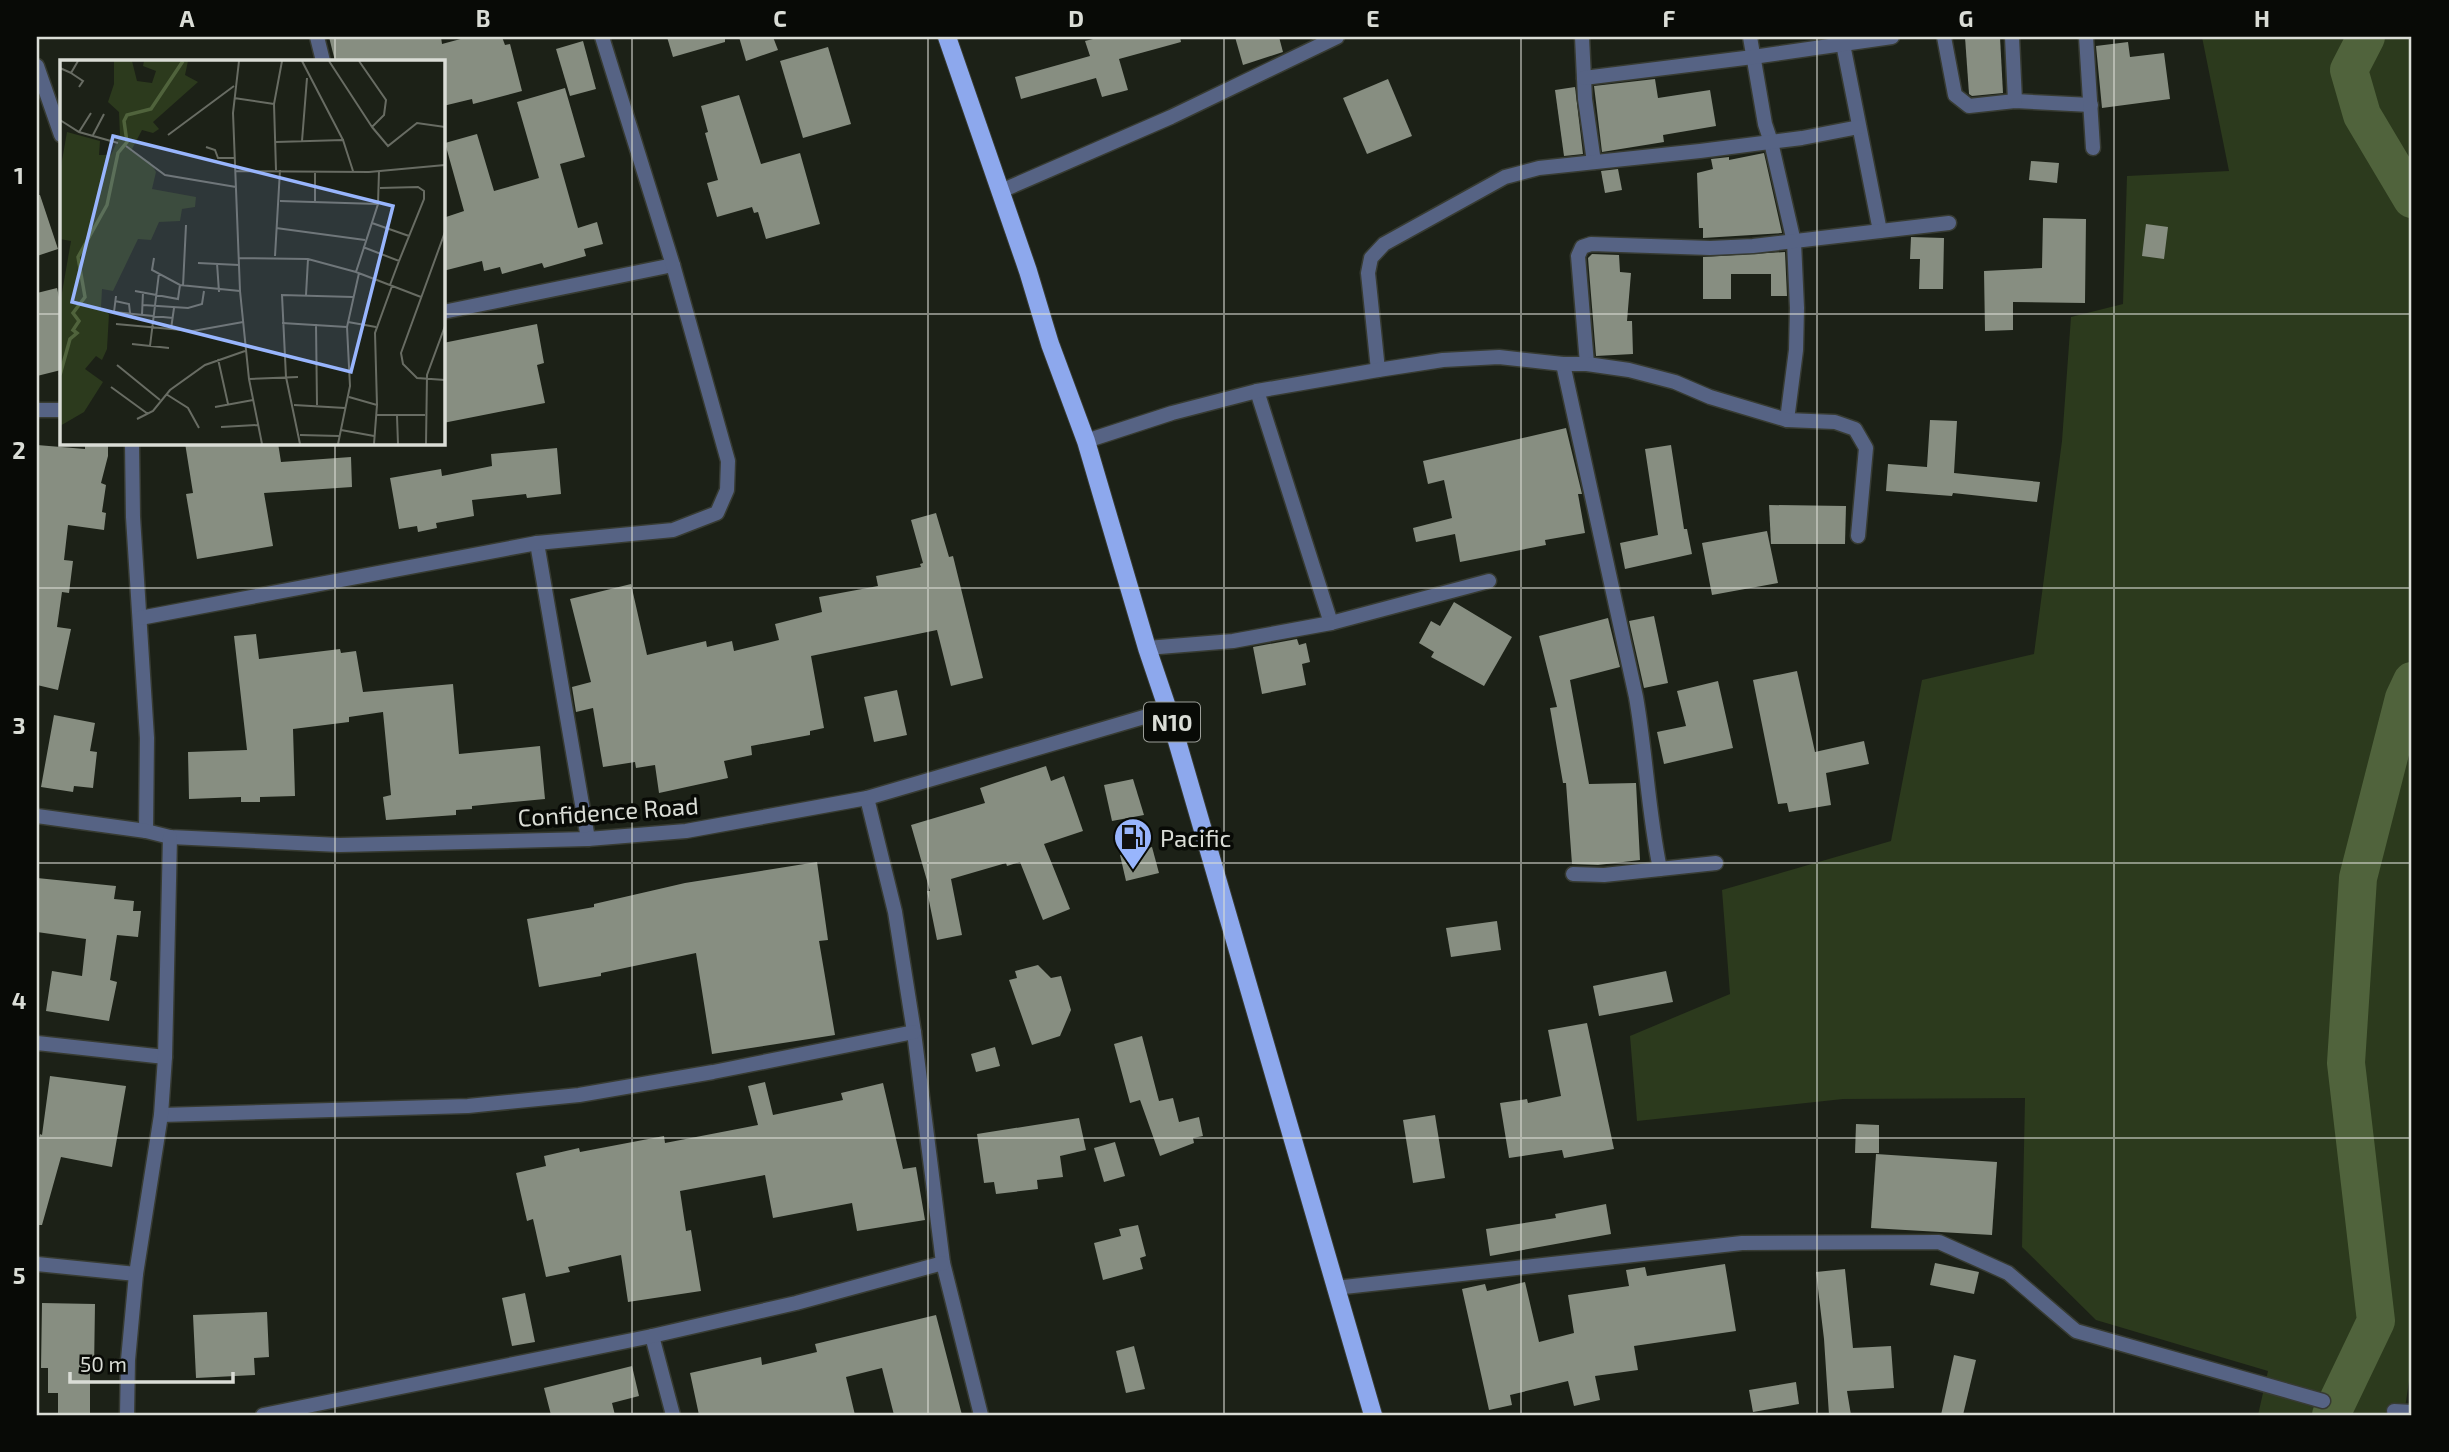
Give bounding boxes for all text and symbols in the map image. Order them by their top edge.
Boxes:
text: A [179,4,195,32]
text: B [476,4,490,32]
text: C [773,4,787,32]
text: D [1068,4,1084,32]
text: E [1366,4,1380,32]
text: F [1663,4,1676,32]
text: G [1959,4,1973,32]
text: H [2254,4,2270,32]
inset map [60,60,444,444]
text: 1 [14,161,24,189]
text: 2 [12,436,26,464]
road number: N10 [1144,702,1200,742]
text: 3 [12,711,26,739]
street label: Confidence Road [516,790,700,832]
fuel station icon: Pacific [1112,816,1154,871]
place label: Pacific [1160,823,1231,852]
text: 4 [12,986,26,1014]
text: 5 [13,1261,25,1289]
scale bar [70,1340,233,1384]
text: 50 m [80,1351,127,1376]

